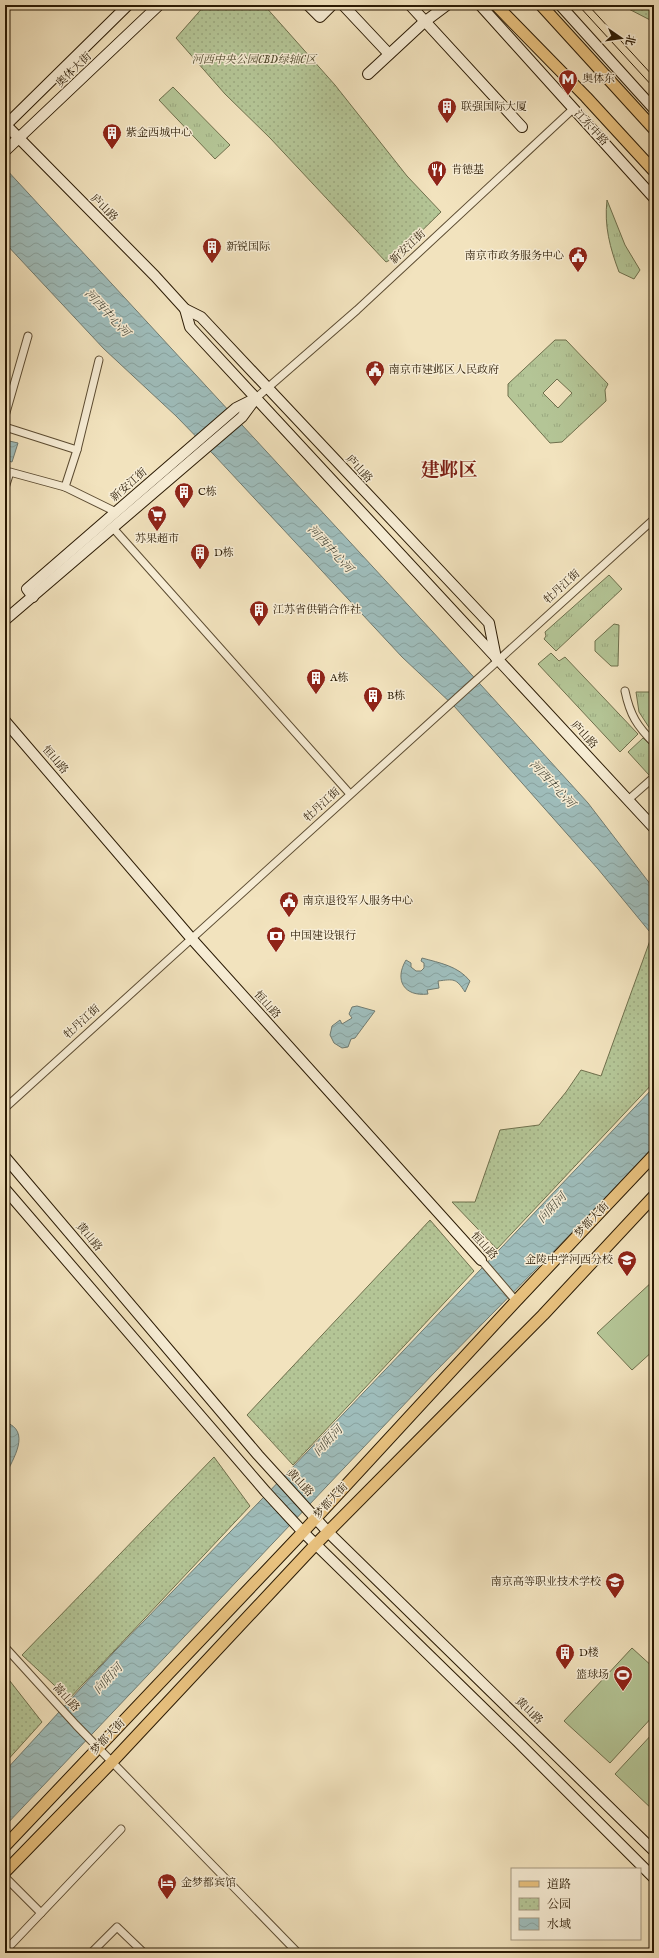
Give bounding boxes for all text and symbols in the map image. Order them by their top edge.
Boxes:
north arrow [601,18,641,58]
text: 北 [622,33,638,47]
street label: 奥体大街 [53,50,95,90]
park label: 河西中央公园CBD绿轴C区 [192,53,318,67]
metro station icon: 奥体东 [557,68,579,96]
place label: 奥体东 [582,72,615,86]
building icon: 联强国际大厦 [436,96,458,124]
place label: 联强国际大厦 [461,100,527,114]
street label: 江东中路 [571,107,611,149]
building icon: 紫金西城中心 [101,122,123,150]
place label: 紫金西城中心 [126,126,192,140]
restaurant icon: 肯德基 [426,159,448,187]
place label: 肯德基 [451,163,484,177]
street label: 庐山路 [87,191,121,225]
street label: 新安江街 [387,227,429,267]
building icon: 新锐国际 [201,236,223,264]
place label: 新锐国际 [226,240,270,254]
public building icon: 南京市政务服务中心 [567,245,589,273]
place label: 南京市政务服务中心 [465,249,564,263]
water label: 河西中心河 [81,286,134,342]
public building icon: 南京市建邺区人民政府 [364,359,386,387]
place label: 南京市建邺区人民政府 [389,363,499,377]
street label: 庐山路 [343,452,375,486]
district label: 建邺区 [420,459,478,483]
street label: 新安江街 [108,465,150,505]
building icon: C栋 [173,481,195,509]
place label: C栋 [198,485,217,499]
supermarket icon: 苏果超市 [146,504,168,532]
water label: 河西中心河 [304,522,357,578]
place label: 苏果超市 [135,532,179,546]
building icon: D栋 [189,542,211,570]
place label: D栋 [214,546,234,560]
street label: 牡丹江街 [541,567,583,607]
building icon: 江苏省供销合作社 [248,599,270,627]
place label: 江苏省供销合作社 [273,603,361,617]
building icon: A栋 [305,667,327,695]
place label: A栋 [329,671,348,685]
building icon: B栋 [362,685,384,713]
place label: B栋 [387,689,405,703]
street label: 庐山路 [568,718,600,752]
street label: 恒山路 [39,743,71,777]
water label: 河西中心河 [526,757,579,813]
street label: 牡丹江街 [301,785,343,825]
public building icon: 南京退役军人服务中心 [278,890,300,918]
place label: 南京退役军人服务中心 [303,894,413,908]
bank icon: 中国建设银行 [265,925,287,953]
place label: 中国建设银行 [290,929,356,943]
street label: 恒山路 [251,988,283,1022]
street label: 牡丹江街 [61,1002,103,1042]
water label: 向阳河 [534,1188,571,1226]
street label: 梦都大街 [572,1199,612,1241]
street label: 黄山路 [73,1220,105,1254]
street label: 恒山路 [468,1229,500,1263]
school or university icon: 金陵中学河西分校 [616,1249,638,1277]
place label: 金陵中学河西分校 [525,1253,613,1267]
water label: 向阳河 [310,1421,347,1459]
street label: 黄山路 [284,1466,316,1500]
street label: 梦都大街 [311,1480,351,1522]
school or university icon: 南京高等职业技术学校 [604,1571,626,1599]
place label: 南京高等职业技术学校 [491,1575,601,1589]
building icon: D楼 [554,1642,576,1670]
place label: D楼 [579,1646,599,1660]
water label: 向阳河 [90,1659,127,1697]
sports icon: 篮球场 [612,1664,634,1692]
place label: 篮球场 [576,1668,609,1682]
street label: 嵩山路 [50,1681,82,1715]
street label: 黄山路 [512,1695,546,1727]
street label: 梦都大街 [88,1716,128,1758]
legend [511,1868,641,1940]
hotel icon: 金梦都宾馆 [156,1872,178,1900]
place label: 金梦都宾馆 [181,1876,236,1890]
text: 道路 [547,1877,571,1892]
text: 公园 [547,1897,571,1912]
text: 水域 [547,1917,571,1932]

